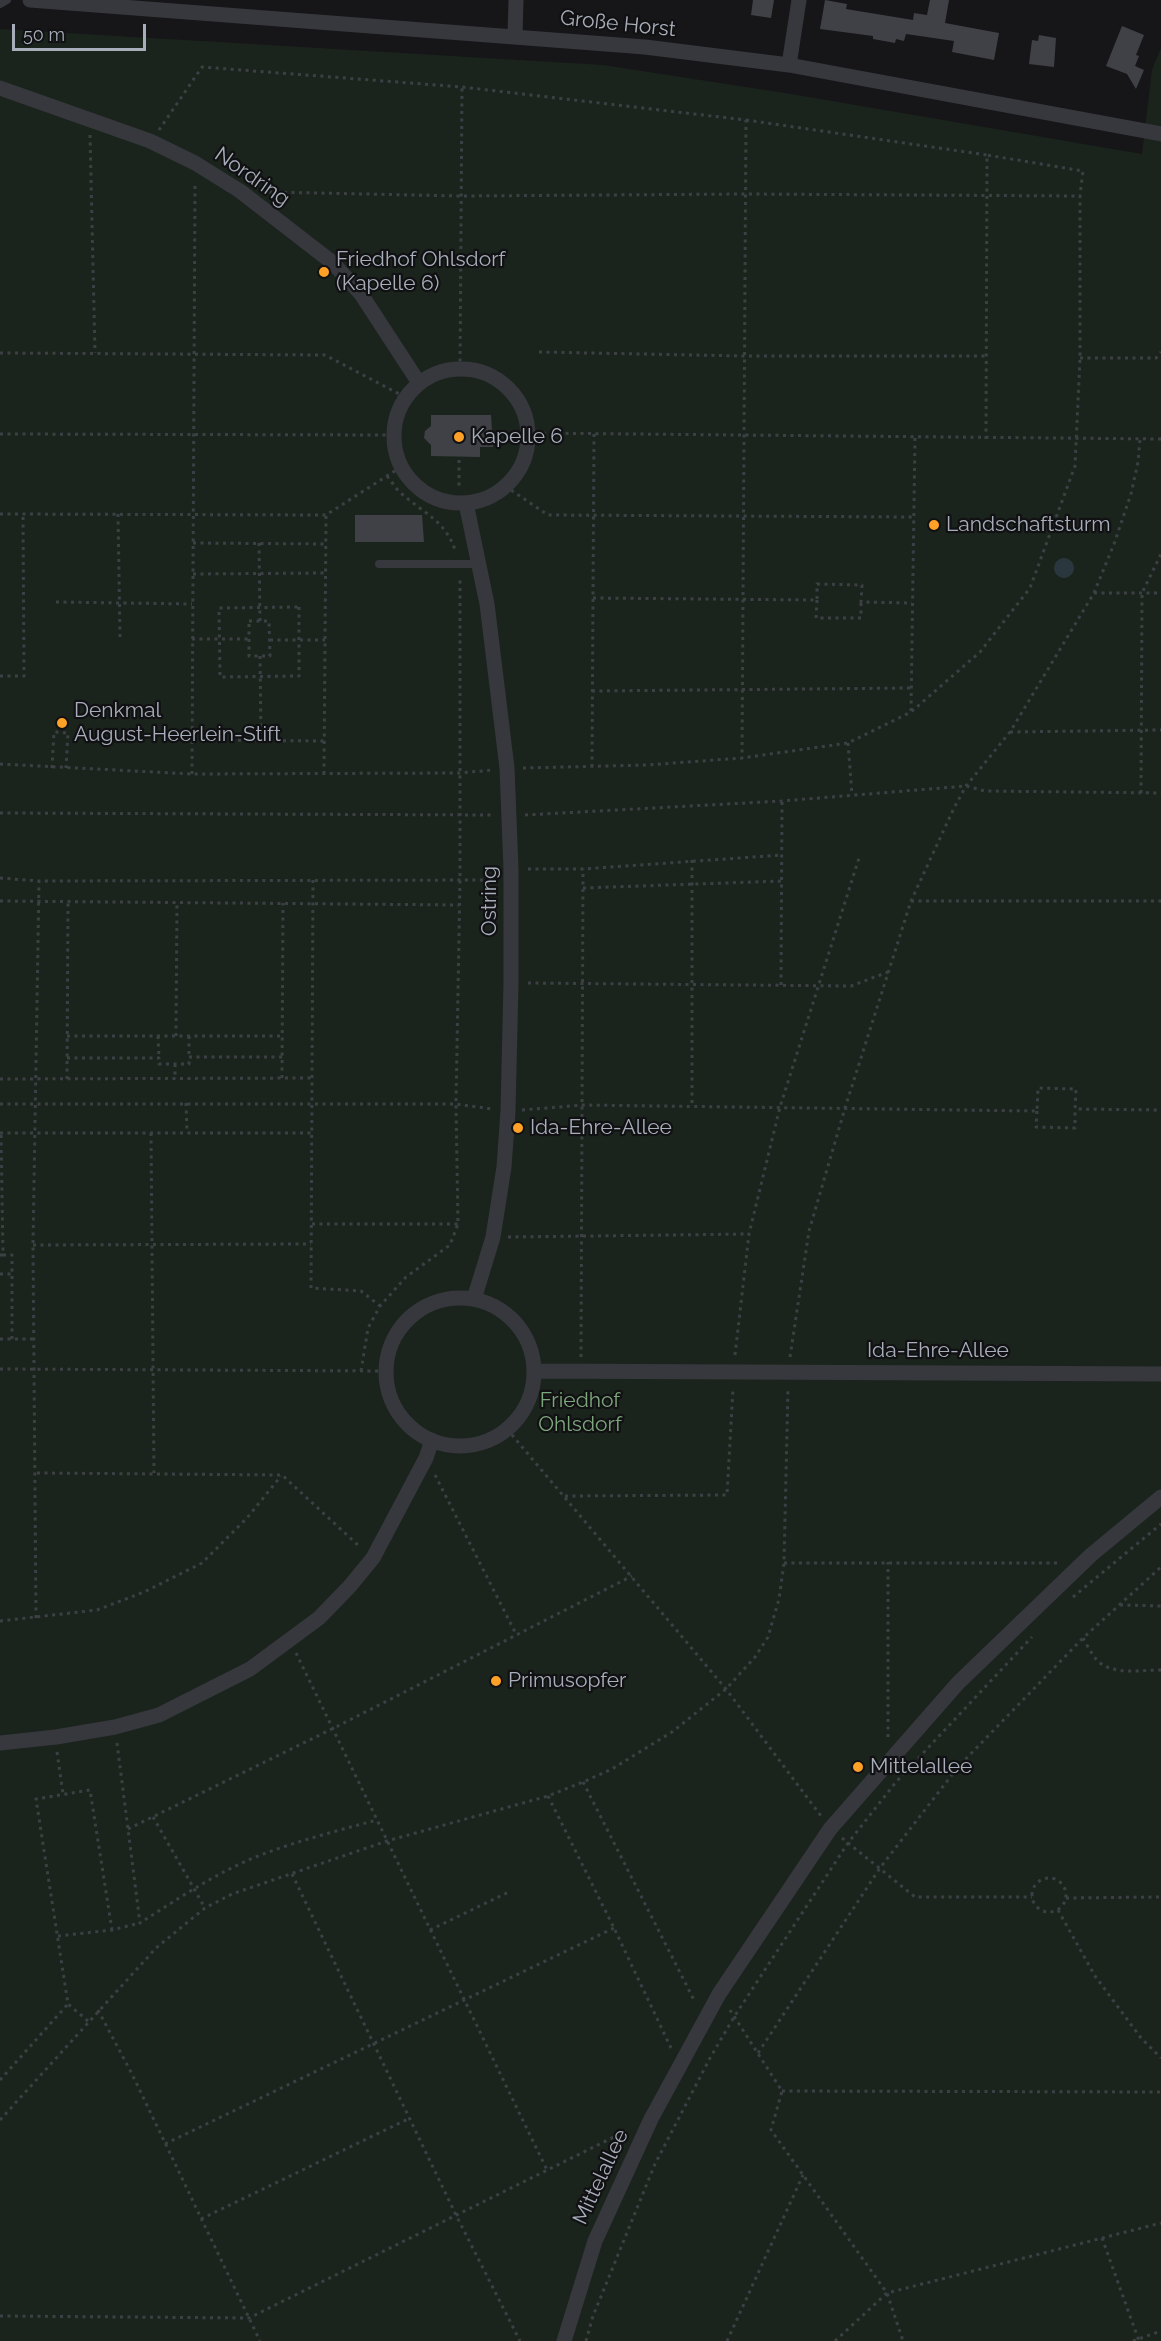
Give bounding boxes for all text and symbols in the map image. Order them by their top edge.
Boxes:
street label: Große Horst [559,5,677,43]
scale bar [15,12,148,50]
text: 50 m [23,24,65,45]
street label: Nordring [210,142,294,212]
place label: Friedhof Ohlsdorf (Kapelle 6) [336,247,505,297]
marker: Friedhof Ohlsdorf (Kapelle 6) [317,265,331,279]
place label: Kapelle 6 [471,424,563,450]
marker: Kapelle 6 [452,430,466,444]
place label: Landschaftsturm [946,512,1111,538]
marker: Landschaftsturm [927,518,941,532]
place label: Denkmal August-Heerlein-Stift [74,698,281,748]
marker: Denkmal August-Heerlein-Stift [55,716,69,730]
street label: Ostring [477,866,503,936]
place label: Ida-Ehre-Allee [530,1115,672,1141]
marker: Ida-Ehre-Allee [511,1121,525,1135]
street label: Ida-Ehre-Allee [867,1338,1009,1364]
park label: Friedhof Ohlsdorf [538,1388,622,1438]
place label: Primusopfer [508,1668,626,1694]
marker: Primusopfer [489,1674,503,1688]
place label: Mittelallee [870,1754,972,1780]
marker: Mittelallee [851,1760,865,1774]
street label: Mittelallee [568,2125,634,2229]

